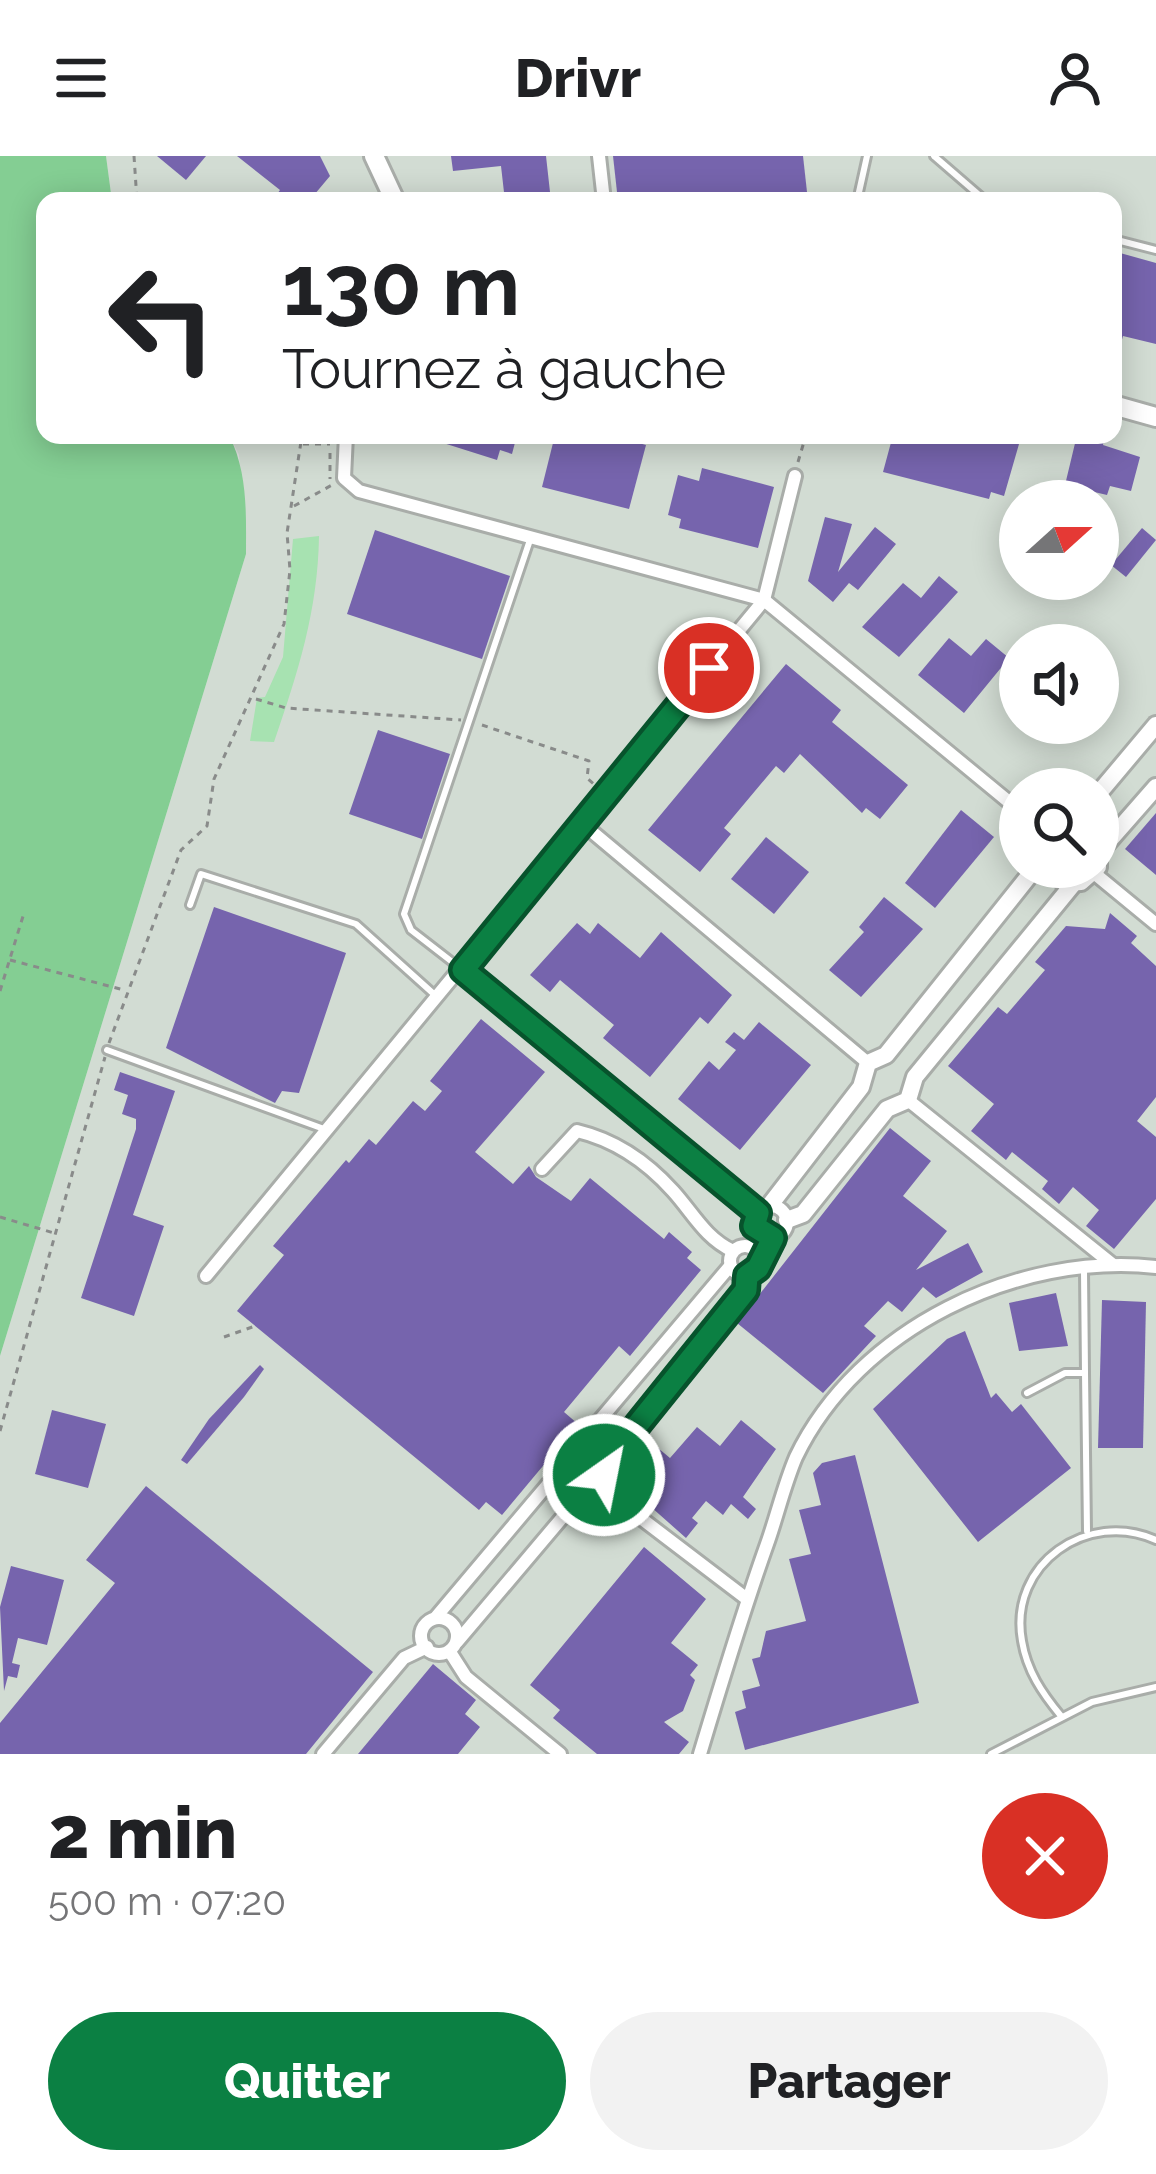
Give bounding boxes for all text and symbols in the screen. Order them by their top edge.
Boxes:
icon: menu [48,45,114,111]
icon: person [1042,45,1108,111]
text: Drivr [515,46,641,110]
text: 130 m [282,236,520,335]
icon: left [84,240,240,396]
text: Tournez à gauche [282,337,726,401]
north arrow [999,480,1119,600]
map controls [999,480,1119,888]
pin [658,617,760,719]
button: sound [999,624,1119,744]
icon: arrive [676,635,742,701]
button: search [999,768,1119,888]
position arrow [541,1412,667,1538]
text: 2 min [48,1790,237,1875]
button: close [982,1793,1108,1919]
text: 500 m · 07:20 [48,1878,286,1924]
button: Quitter [48,2012,566,2150]
button: Partager [590,2012,1108,2150]

